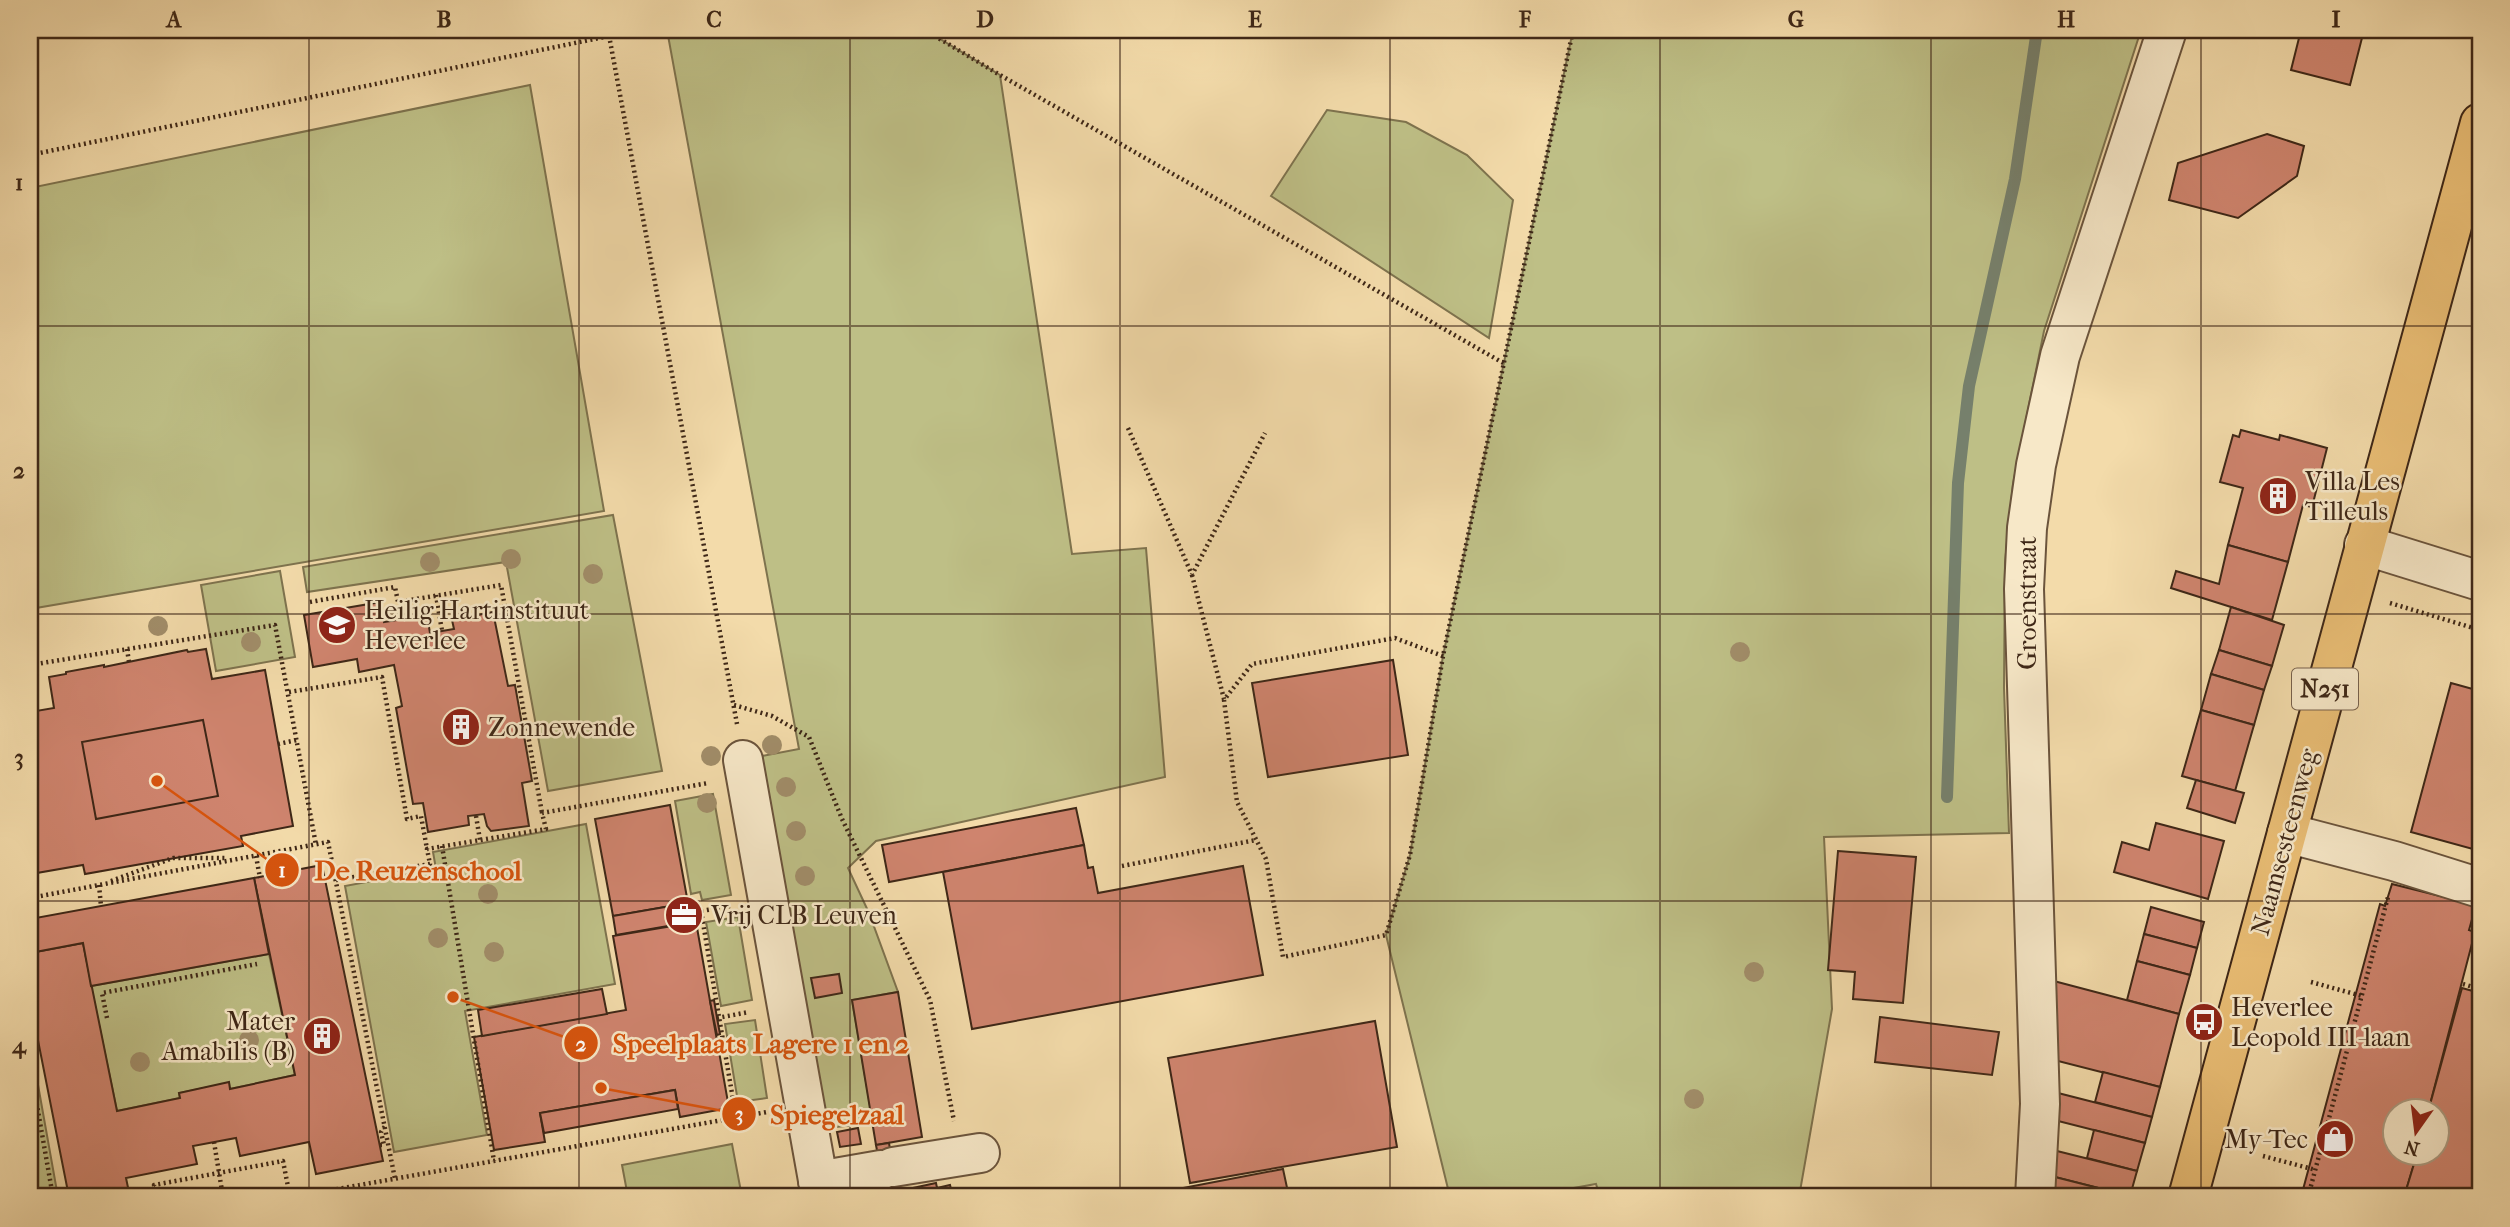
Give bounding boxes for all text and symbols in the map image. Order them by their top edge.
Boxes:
text: A [165,6,183,33]
text: B [437,6,452,33]
text: C [706,6,722,33]
text: D [976,6,994,33]
text: E [1248,6,1262,33]
text: F [1518,6,1532,33]
text: G [1788,6,1804,33]
text: H [2057,6,2075,33]
text: I [2332,6,2341,33]
text: 1 [15,169,23,196]
text: 2 [13,457,25,484]
place label: Villa Les Tilleuls [2304,466,2400,527]
building icon: Villa Les Tilleuls [2257,475,2299,517]
street label: Groenstraat [2012,535,2043,670]
place label: Heilig Hartinstituut Heverlee [364,595,590,656]
school or university icon: Heilig Hartinstituut Heverlee [316,604,358,646]
road number: N251 [2292,668,2358,710]
building icon: Zonnewende [440,706,482,748]
place label: Zonnewende [488,712,635,743]
text: 3 [14,744,24,771]
street label: Naamsesteenweg [2245,744,2325,939]
callout: De Reuzenschool [265,846,535,895]
text: De Reuzenschool [314,854,522,887]
text: 1 [278,858,286,882]
office icon: Vrij CLB Leuven [663,894,705,936]
place label: Vrij CLB Leuven [710,900,897,931]
place label: Heverlee Leopold III-laan [2231,992,2410,1053]
bus stop icon: Heverlee Leopold III-laan [2183,1001,2225,1043]
place label: Mater Amabilis (B) [161,1006,295,1067]
building icon: Mater Amabilis (B) [301,1015,343,1057]
callout: Speelplaats Lagere 1 en 2 [564,1019,924,1068]
text: Speelplaats Lagere 1 en 2 [613,1027,909,1060]
text: 4 [11,1032,27,1059]
text: 2 [576,1032,587,1056]
callout: Spiegelzaal [721,1090,918,1139]
text: Spiegelzaal [770,1098,904,1131]
north arrow [2380,1098,2450,1168]
text: 3 [735,1102,743,1126]
shop icon: My-Tec [2314,1118,2356,1160]
place label: My-Tec [2224,1124,2308,1155]
text: N [2402,1135,2422,1160]

